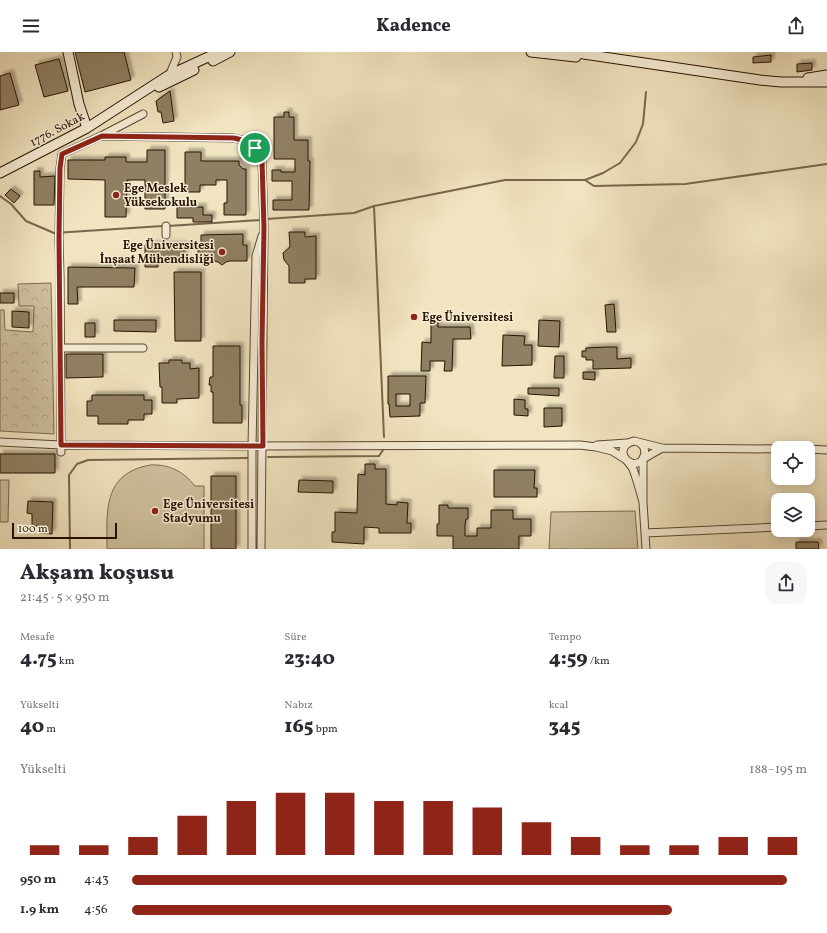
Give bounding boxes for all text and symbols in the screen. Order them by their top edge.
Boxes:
text: Kadence [376,14,451,39]
icon: menu [20,15,42,37]
icon: share [785,15,807,37]
street label: 1776. Sokak [27,109,88,151]
pin [238,131,272,165]
icon: arrive [244,137,266,159]
place label: Ege Meslek Yüksekokulu [124,181,198,211]
marker: Ege Meslek Yüksekokulu [111,190,121,200]
place label: Ege Üniversitesi İnşaat Mühendisliği [100,238,214,268]
marker: Ege Üniversitesi İnşaat Mühendisliği [217,247,227,257]
place label: Ege Üniversitesi [422,310,513,326]
marker: Ege Üniversitesi [409,312,419,322]
map controls [771,441,815,537]
button: locate [771,441,815,485]
button: layers [771,493,815,537]
place label: Ege Üniversitesi Stadyumu [163,497,254,527]
marker: Ege Üniversitesi Stadyumu [150,506,160,516]
scale bar [12,521,117,540]
text: 100 m [18,522,48,537]
text: Akşam koşusu [20,558,174,589]
button: share [765,562,807,604]
text: 21:45 · 5 × 950 m [20,589,110,607]
text: Mesafe [20,630,54,645]
text: Süre [284,630,306,645]
text: Tempo [549,630,581,645]
text: 4.75 [20,645,57,673]
text: 23:40 [284,645,335,673]
text: 4:59 [549,645,588,673]
text: km [57,654,75,669]
text: /km [588,654,610,669]
text: Yükselti [20,698,59,713]
text: Nabız [284,698,313,713]
text: kcal [549,698,568,713]
text: 40 [20,713,44,741]
text: 165 [284,713,313,741]
text: 345 [549,713,580,741]
text: m [44,722,56,737]
text: bpm [313,722,338,737]
text: Yükselti [20,761,66,779]
text: 188–195 m [749,761,807,779]
text: 950 m [20,871,56,889]
text: 4:43 [84,871,109,889]
text: 1.9 km [20,901,59,919]
text: 4:56 [84,901,108,919]

